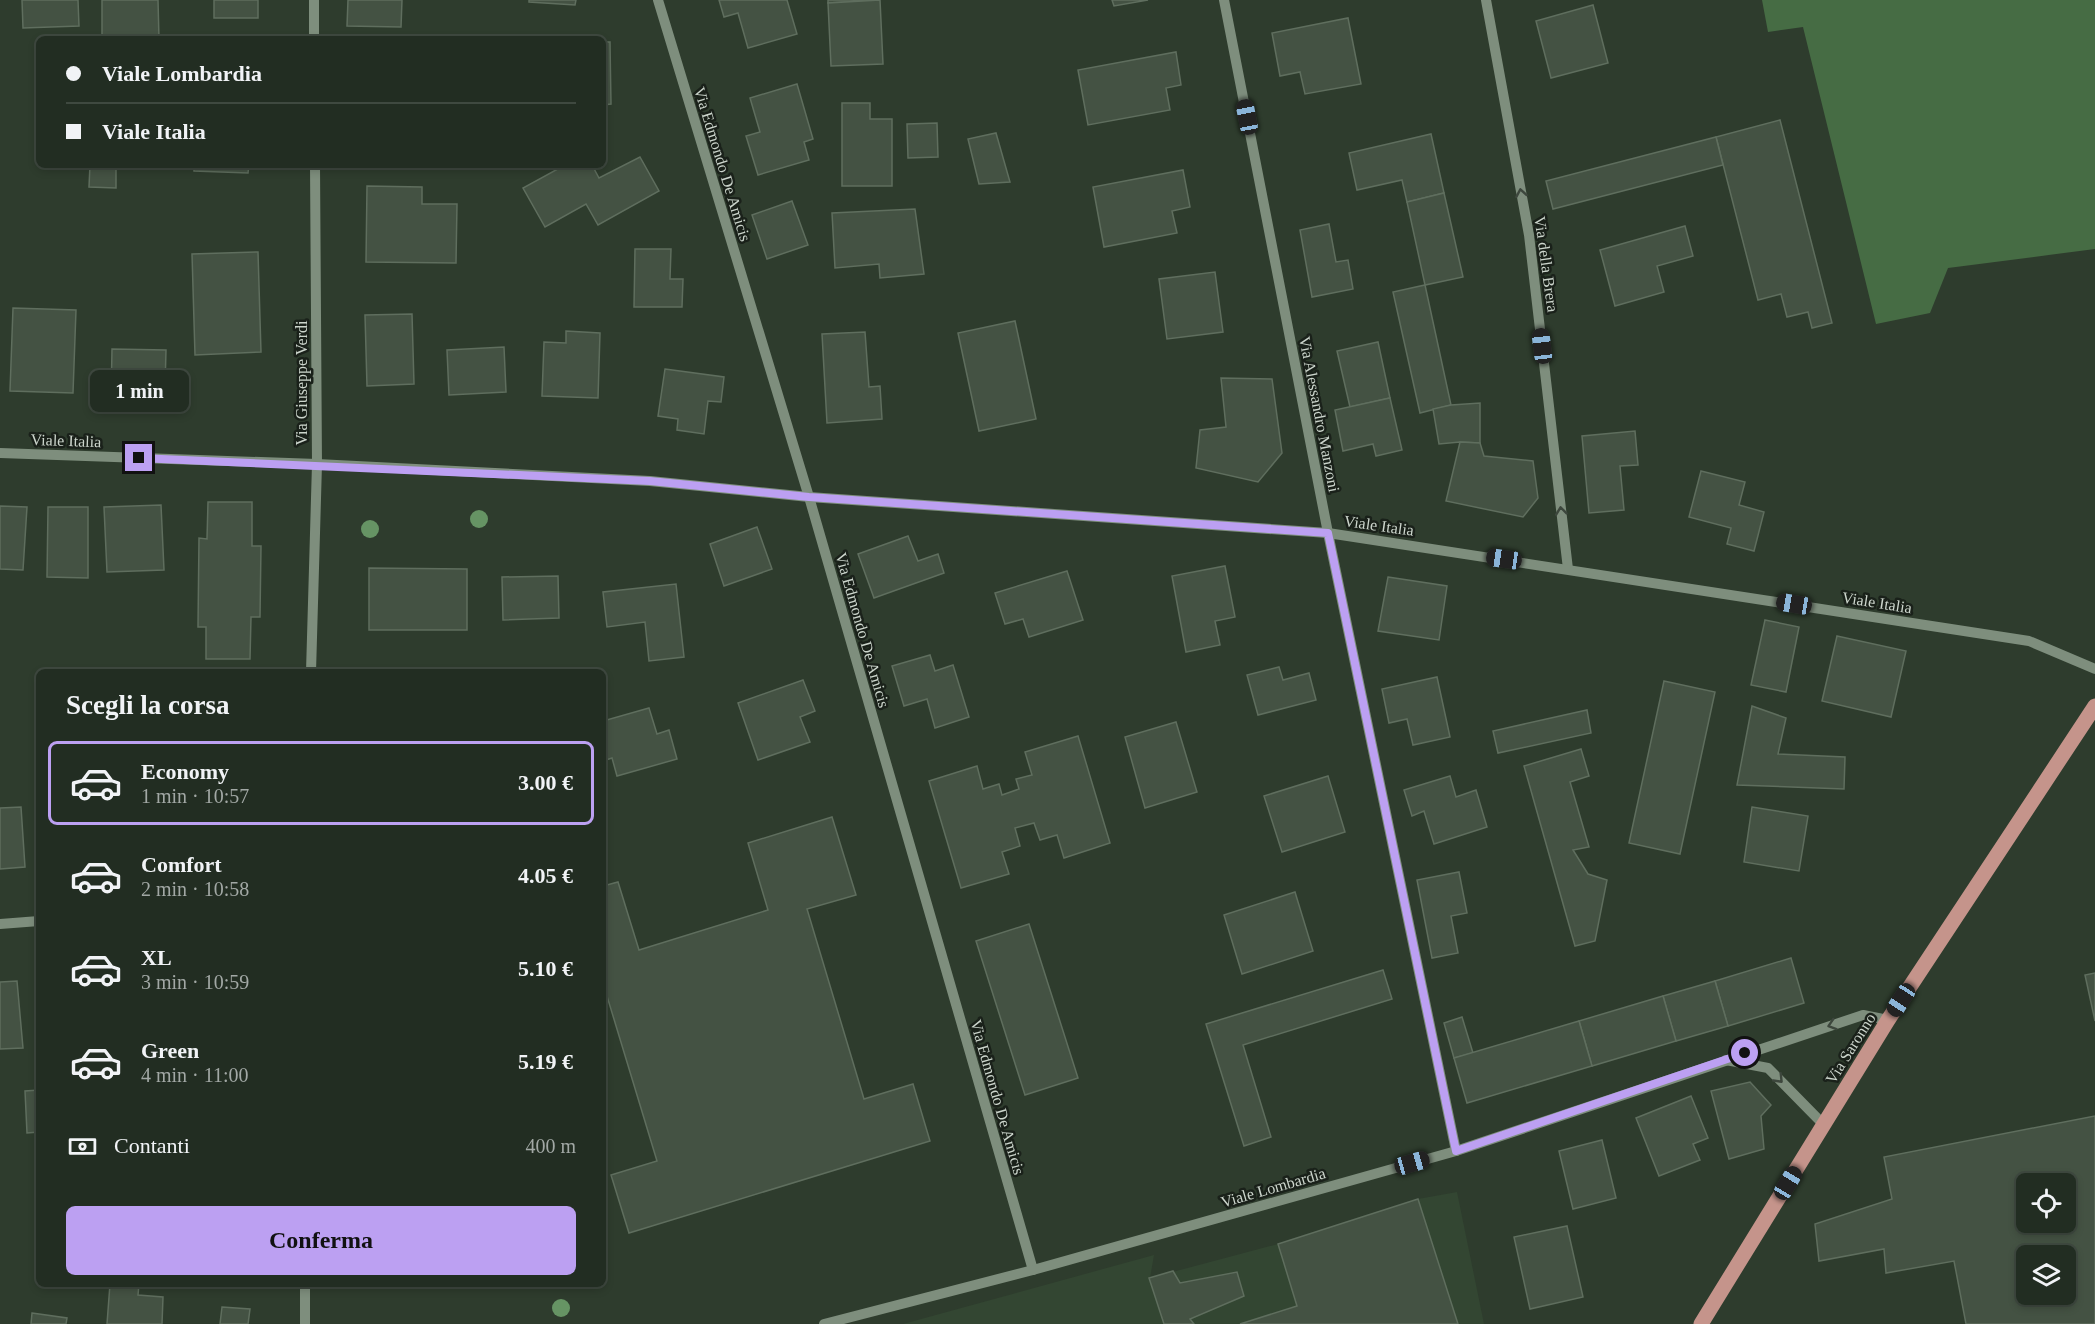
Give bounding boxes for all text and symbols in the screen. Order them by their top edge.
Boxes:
text: Viale Lombardia [102,61,262,86]
street label: Via Edmondo De Amicis [691,85,754,243]
car [1235,98,1259,136]
text: Viale Italia [102,119,206,144]
one-way arrow [1515,188,1528,198]
street label: Via della Brera [1531,215,1562,313]
street label: Via Giuseppe Verdi [293,320,311,445]
car [1531,327,1553,365]
street label: Via Alessandro Manzoni [1296,335,1343,494]
callout: 1 min [90,371,188,413]
text: 1 min [115,380,164,402]
street label: Viale Italia [30,431,102,450]
route end [125,444,152,471]
one-way arrow [1556,507,1568,516]
street label: Viale Italia [1343,512,1415,539]
car [1485,548,1523,570]
street label: Via Edmondo De Amicis [832,551,893,710]
street label: Viale Italia [1841,589,1913,616]
car [1775,592,1813,616]
text: Scegli la corsa [66,690,229,720]
icon: car [69,756,123,810]
text: Economy [141,759,229,784]
text: 3.00 € [518,770,573,795]
text: 1 min · 10:57 [141,785,249,807]
icon: car [69,849,123,903]
text: Comfort [141,852,222,877]
text: 4.05 € [518,863,573,888]
text: 2 min · 10:58 [141,878,249,900]
icon: car [69,942,123,996]
text: XL [141,945,172,970]
text: 5.10 € [518,956,573,981]
text: 3 min · 10:59 [141,971,249,993]
car [1884,980,1918,1020]
street label: Via Saronno [1822,1010,1879,1086]
street label: Via Edmondo De Amicis [967,1018,1028,1177]
one-way arrow [1827,1018,1838,1030]
icon: car [69,1035,123,1089]
text: Green [141,1038,199,1063]
route start [1731,1039,1758,1066]
text: 5.19 € [518,1049,573,1074]
text: 4 min · 11:00 [141,1064,249,1086]
one-way arrow [1772,1073,1783,1083]
icon: cash [66,1130,99,1163]
text: Contanti [114,1133,190,1158]
text: 400 m [525,1135,576,1157]
car [1392,1149,1432,1177]
car [1771,1163,1805,1203]
street label: Viale Lombardia [1219,1164,1327,1211]
map controls [2016,1173,2076,1305]
button: locate [2016,1173,2076,1233]
button: Conferma [66,1206,576,1275]
button: layers [2016,1245,2076,1305]

